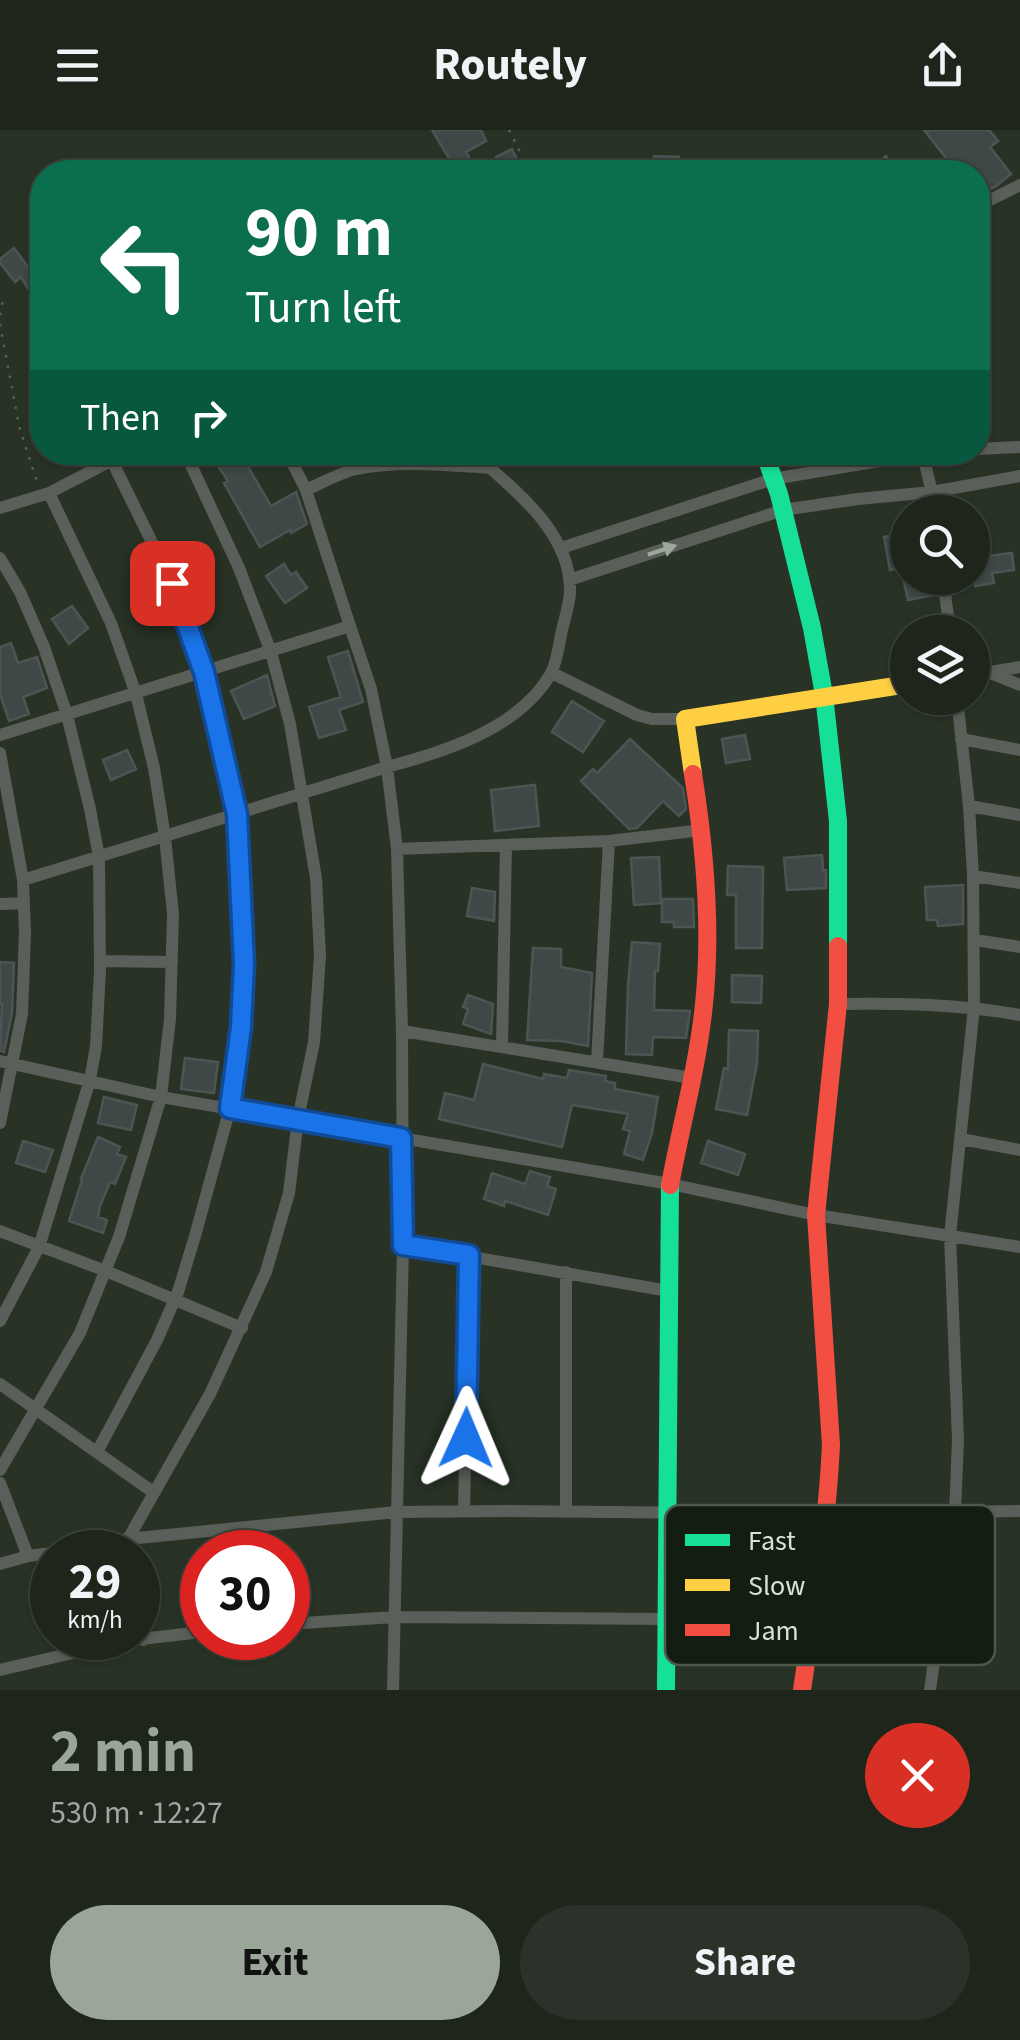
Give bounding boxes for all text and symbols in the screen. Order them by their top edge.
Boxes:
text: Routely [433,33,587,97]
icon: menu [50,38,105,93]
icon: share [915,38,970,93]
text: 90 m [245,183,393,283]
icon: left [80,200,210,330]
text: Turn left [245,276,401,340]
icon: right [181,390,236,445]
text: Then [80,391,161,445]
map controls [890,495,990,715]
button: search [890,495,990,595]
pin [130,541,215,626]
one-way arrow [647,542,678,557]
icon: arrive [145,556,200,611]
button: layers [890,615,990,715]
position arrow [414,1386,518,1490]
legend [665,1505,995,1665]
text: Fast [748,1521,796,1561]
speed limit sign: 30 [180,1530,310,1660]
text: 29 [69,1547,121,1618]
text: Slow [748,1566,805,1606]
text: km/h [67,1602,123,1638]
text: Jam [748,1611,799,1651]
text: 2 min [50,1710,196,1795]
button: close [865,1723,970,1828]
text: 530 m · 12:27 [50,1790,223,1836]
button: Exit [50,1905,500,2020]
button: Share [520,1905,970,2020]

